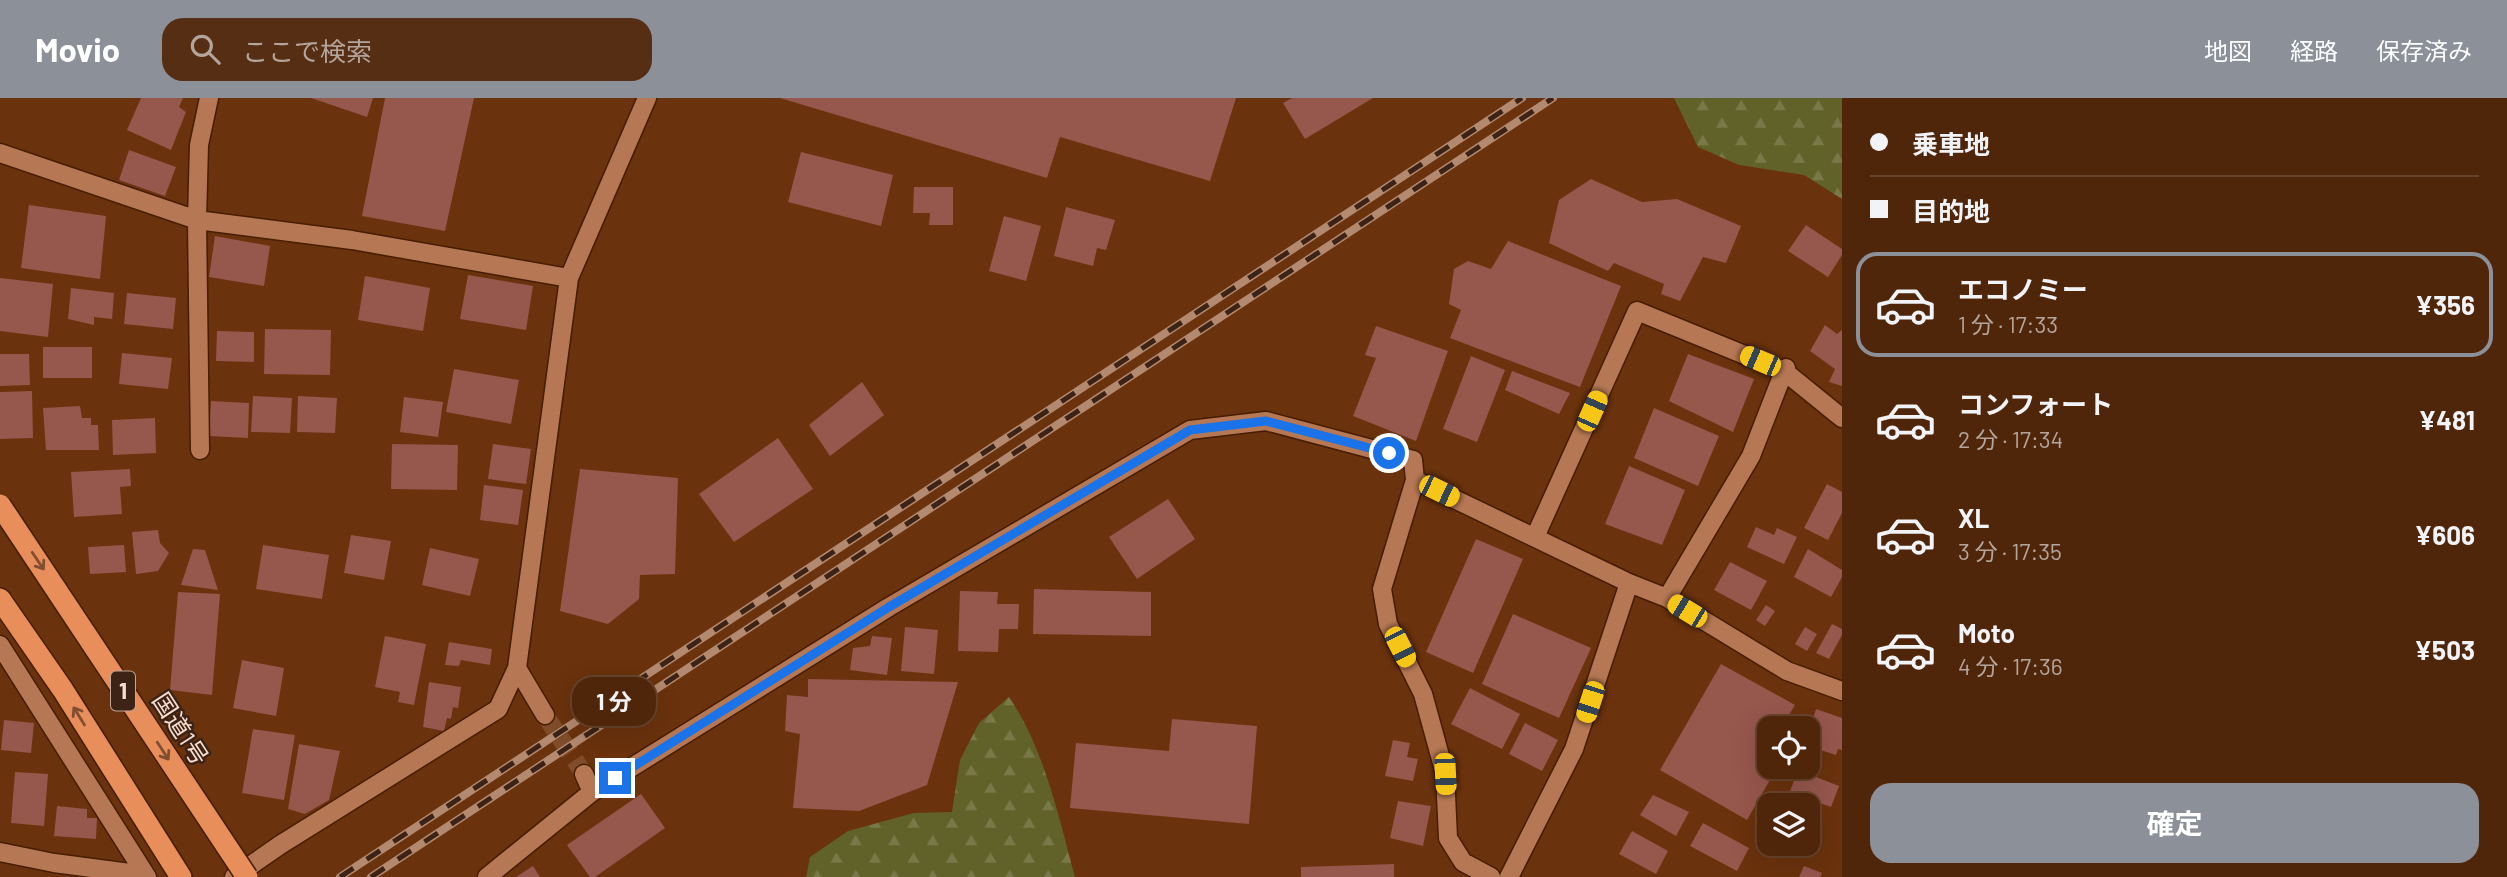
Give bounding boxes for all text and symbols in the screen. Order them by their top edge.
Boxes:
search box [162,18,652,81]
text: Movio [35,29,120,69]
icon: search [186,30,224,68]
text: ここで検索 [242,35,372,66]
text: 地図 [2204,36,2252,65]
text: 経路 [2290,36,2338,65]
text: 保存済み [2376,36,2472,65]
text: 乗車地 [1912,128,1990,159]
text: 目的地 [1912,195,1990,226]
icon: car [1874,273,1937,336]
text: エコノミー [1958,273,2088,304]
text: ¥356 [2415,289,2475,320]
text: 1 分 · 17:33 [1958,310,2058,338]
car [1737,343,1784,379]
car [1574,388,1611,434]
icon: car [1874,388,1937,451]
text: コンフォート [1958,388,2113,419]
text: ¥481 [2418,404,2475,435]
text: 2 分 · 17:34 [1958,425,2063,453]
route start [1373,437,1405,469]
car [1416,472,1463,510]
text: XL [1958,502,1989,533]
icon: car [1874,503,1937,566]
text: ¥606 [2414,519,2475,550]
text: 3 分 · 17:35 [1958,537,2062,565]
one-way arrow [31,551,45,571]
car [1664,591,1711,631]
text: Moto [1958,617,2015,648]
icon: car [1874,618,1937,681]
car [1382,624,1419,670]
text: ¥503 [2414,634,2475,665]
text: 4 分 · 17:36 [1958,652,2063,680]
road number: 1 [111,671,135,710]
callout: 1 分 [573,676,657,726]
car [1574,679,1607,725]
street label: 国道1号 [147,687,215,770]
text: 1 分 [596,687,632,715]
one-way arrow [71,706,85,726]
map controls [1757,716,1820,856]
button: locate [1757,716,1820,779]
one-way arrow [156,741,171,760]
car [1434,752,1457,796]
route end [599,762,631,794]
button: 確定 [1870,783,2479,863]
button: layers [1757,793,1820,856]

